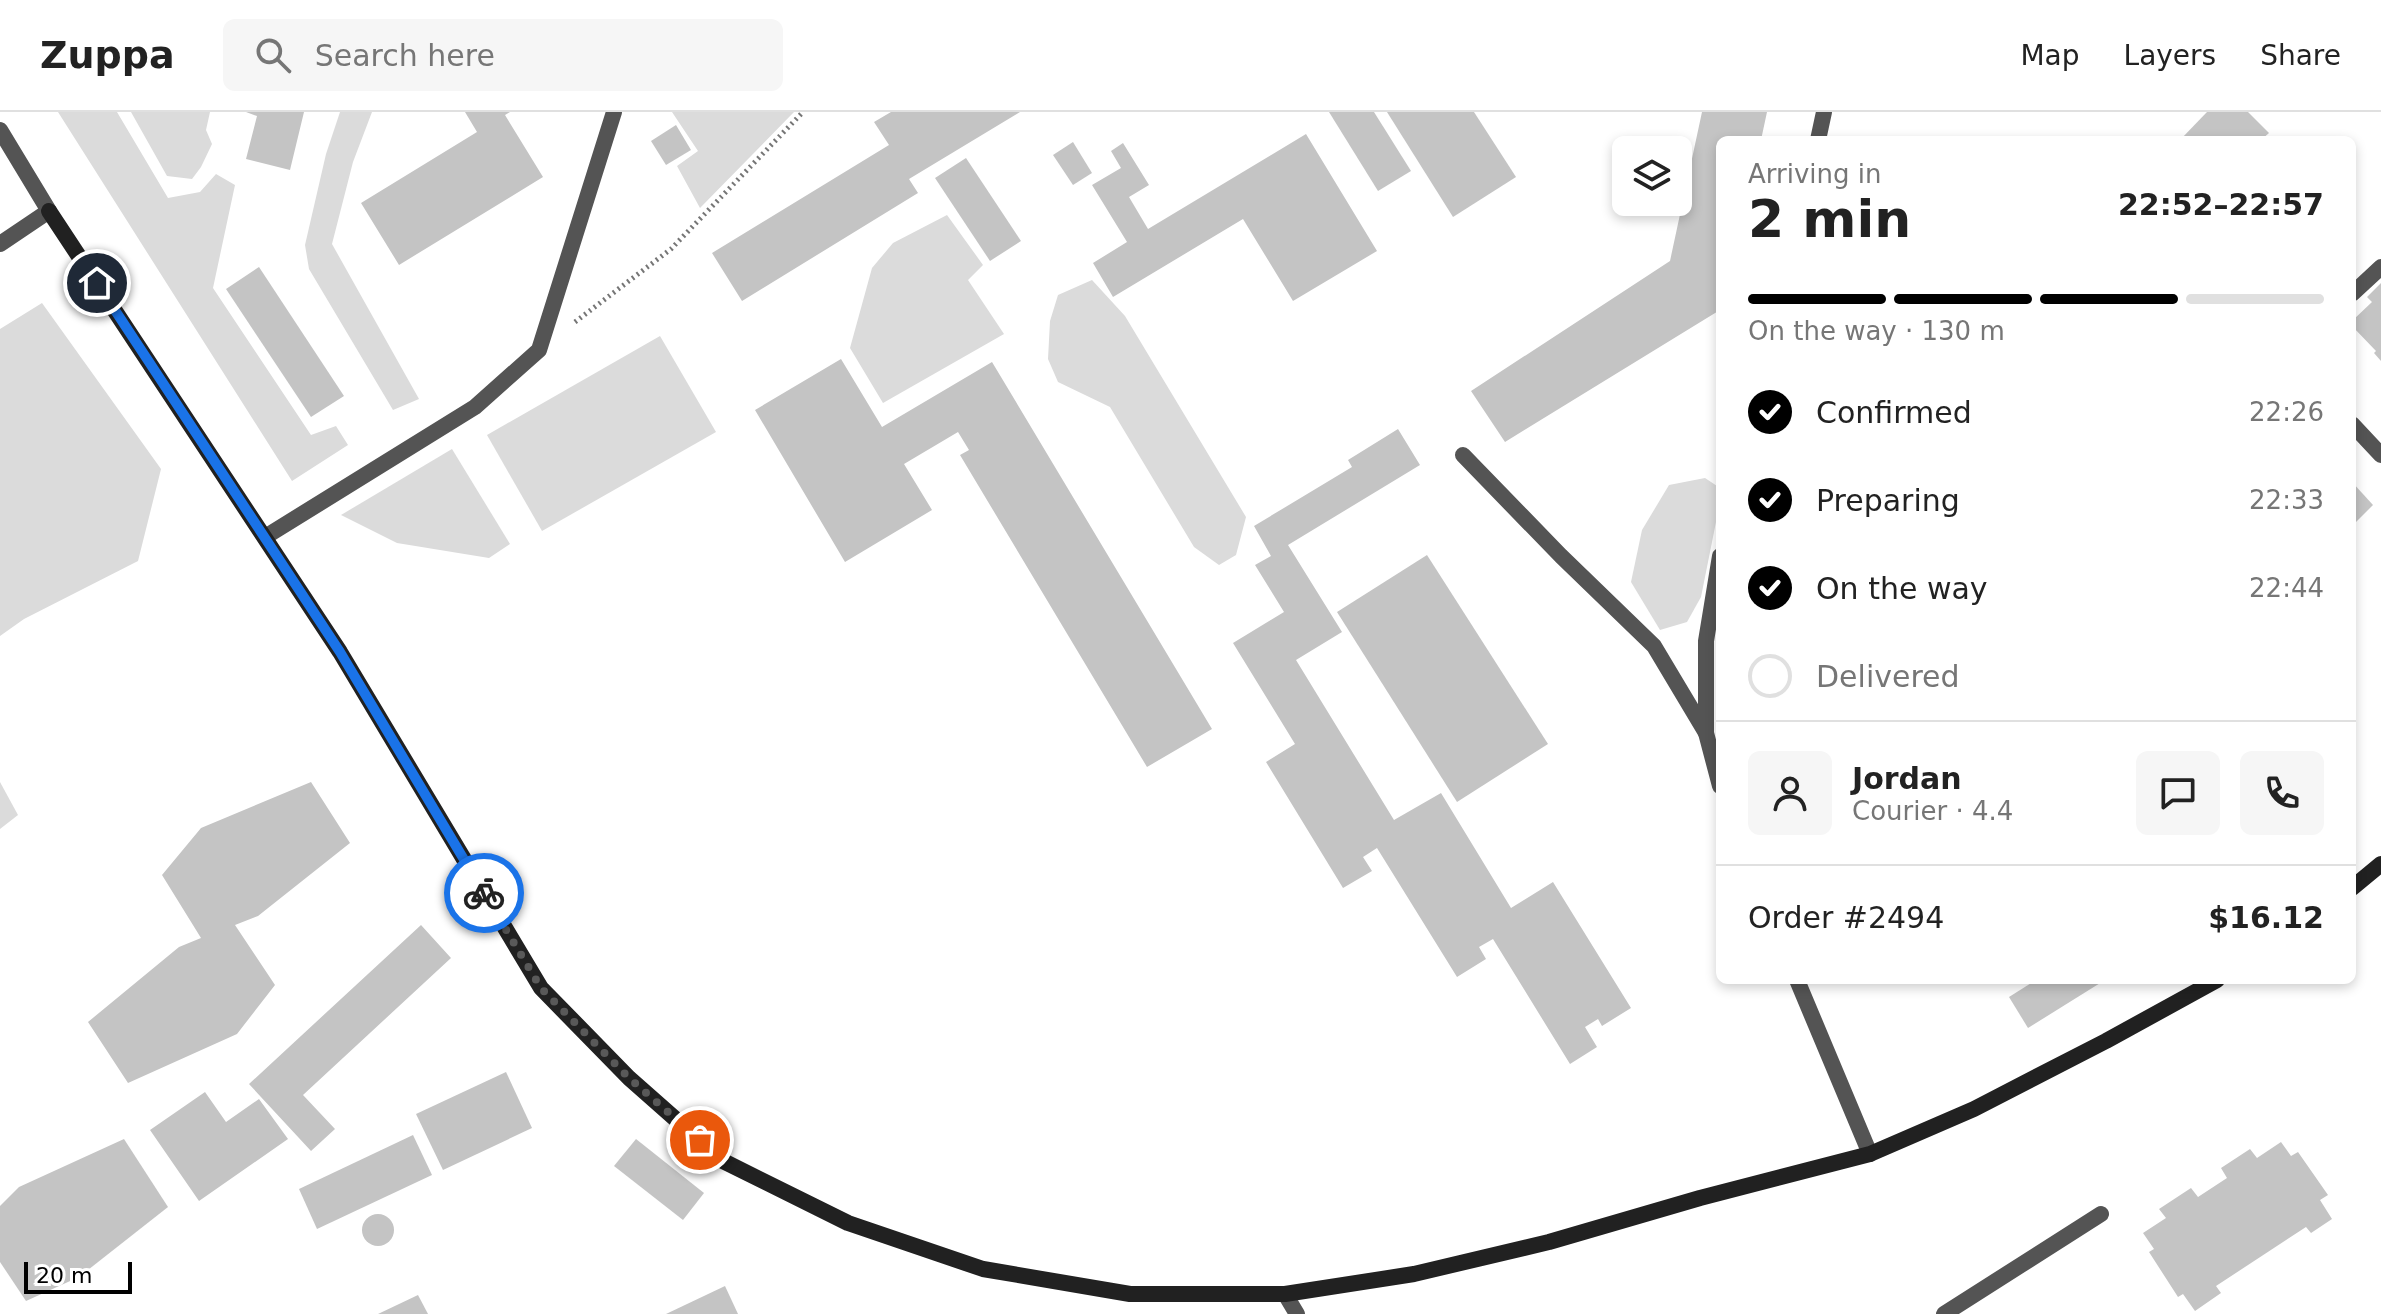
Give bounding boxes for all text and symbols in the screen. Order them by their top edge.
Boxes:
search box [223,19,783,91]
text: Zuppa [40,33,175,77]
icon: search [251,33,295,77]
text: Search here [315,38,495,73]
text: Map [2020,39,2080,72]
text: Layers [2124,39,2216,72]
text: Share [2260,39,2341,72]
map controls [1612,136,1692,216]
button: layers [1612,136,1692,216]
text: Arriving in [1748,159,1882,189]
text: 22:52–22:57 [2118,187,2324,222]
text: 2 min [1748,189,1911,249]
pin [63,249,131,317]
icon: home [75,261,119,305]
text: On the way · 130 m [1748,316,2005,346]
icon: check [1748,390,1792,434]
text: Confirmed [1816,395,1972,430]
text: 22:26 [2249,397,2324,427]
icon: check [1748,478,1792,522]
text: Preparing [1816,483,1960,518]
text: 22:33 [2249,485,2324,515]
icon: check [1748,566,1792,610]
text: On the way [1816,571,1988,606]
text: 22:44 [2249,573,2324,603]
text: Delivered [1816,659,1960,694]
button: person [1748,751,1832,835]
button: chat [2136,751,2220,835]
button: phone [2240,751,2324,835]
text: Jordan [1852,761,1962,796]
text: Courier · 4.4 [1852,796,2013,826]
courier [444,853,524,933]
icon: bike [462,871,506,915]
text: Order #2494 [1748,900,1944,935]
text: $16.12 [2208,900,2324,935]
pin [666,1106,734,1174]
icon: bag [678,1118,722,1162]
scale bar [24,1258,132,1294]
text: 20 m [36,1263,92,1288]

